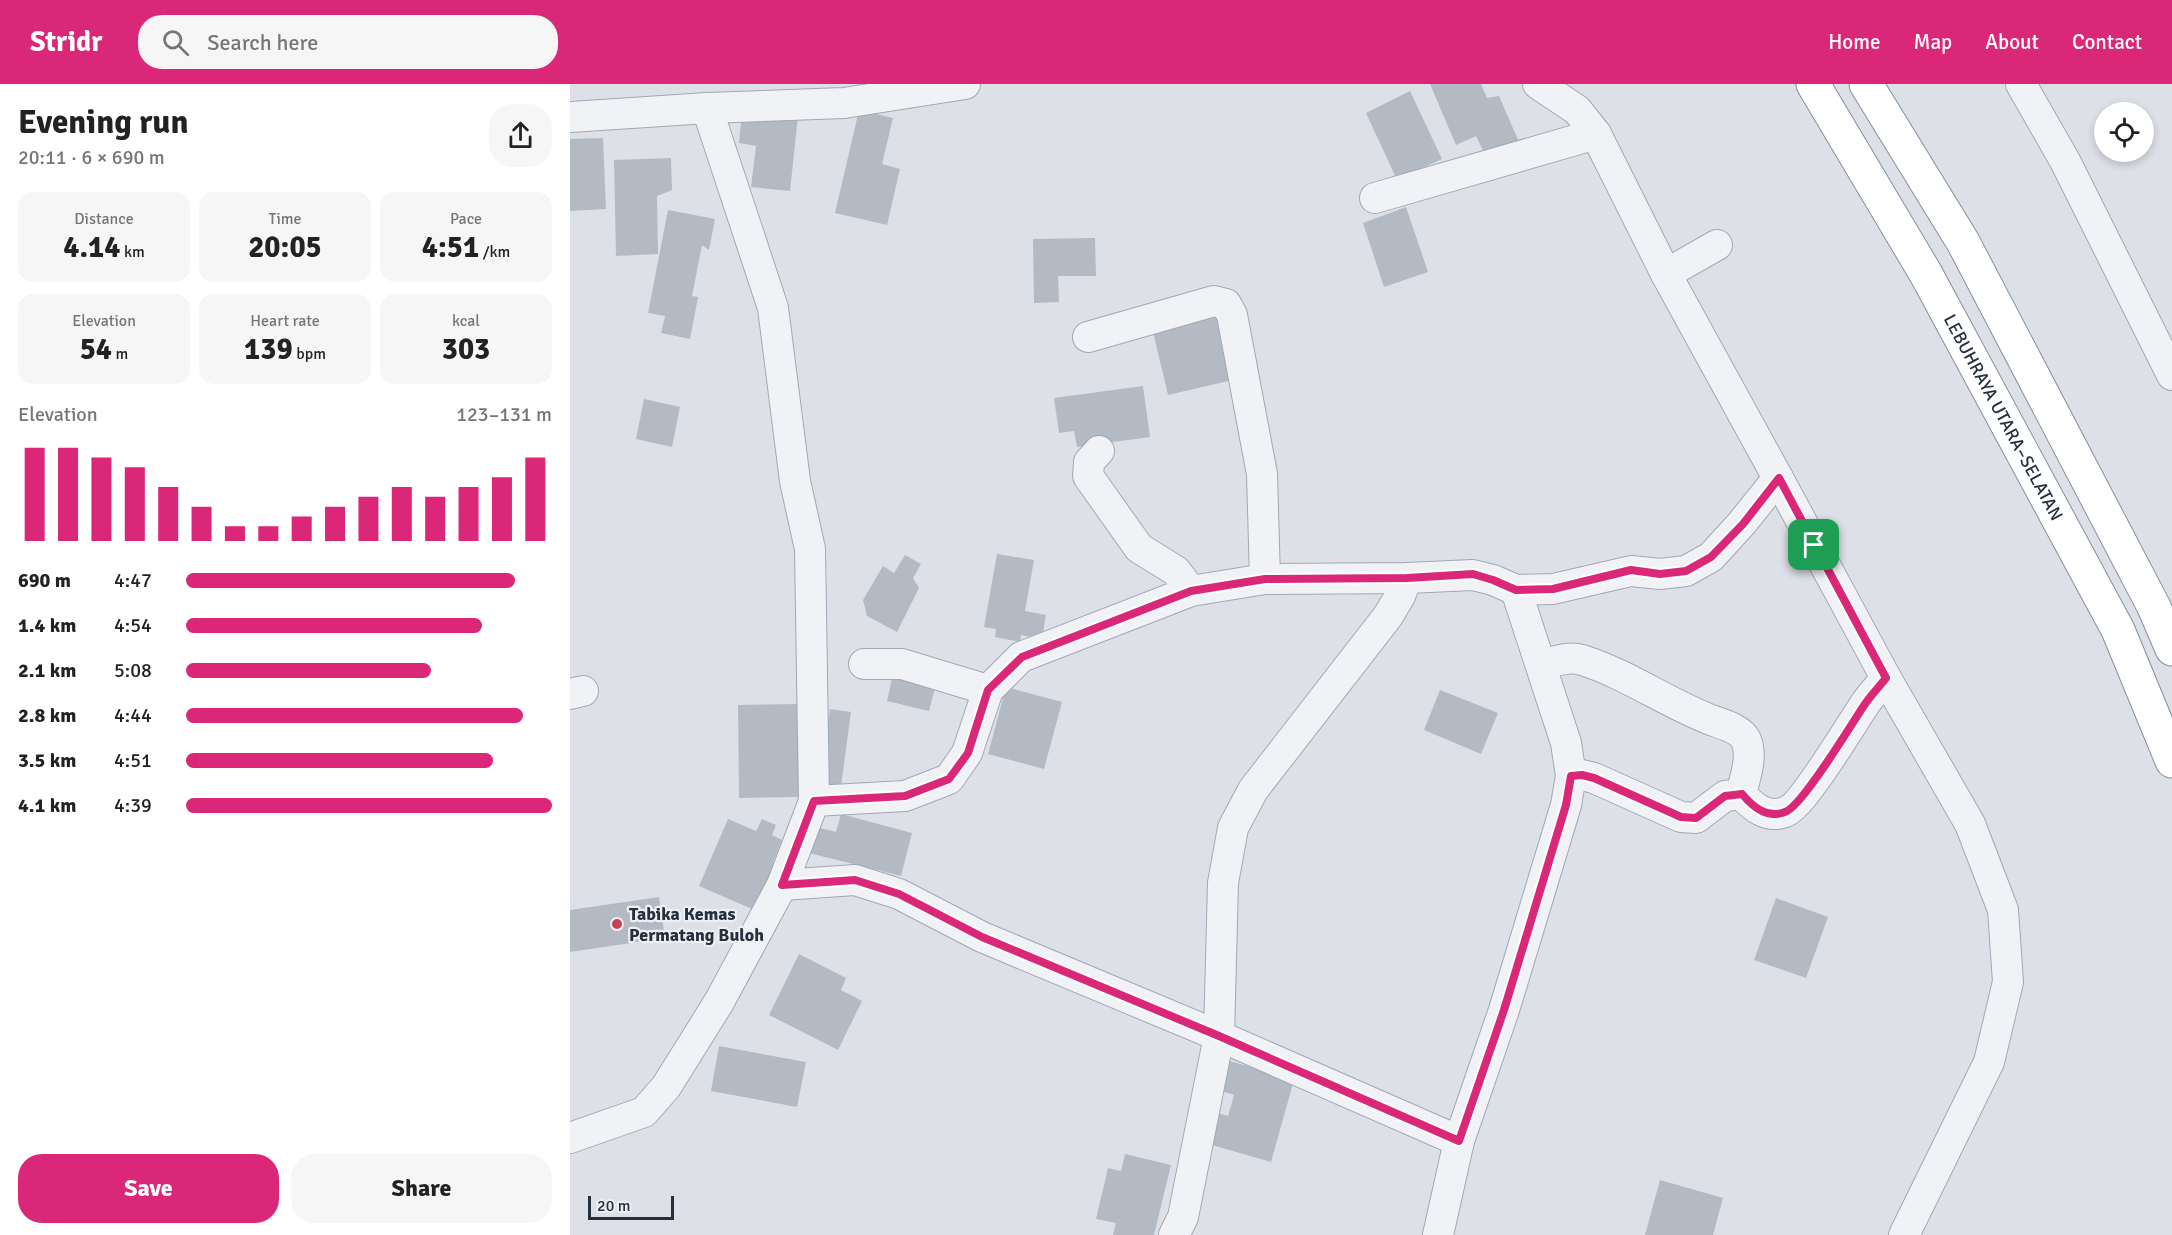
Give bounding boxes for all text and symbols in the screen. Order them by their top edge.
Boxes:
search box [138,15,558,69]
text: Stridr [30,25,102,59]
icon: search [159,26,192,59]
text: Search here [207,29,318,56]
text: Home [1828,29,1881,55]
text: Map [1914,29,1952,55]
text: About [1985,29,2039,55]
text: Contact [2072,29,2142,55]
text: Evening run [18,102,188,143]
map controls [2094,102,2154,162]
button: locate [2094,102,2154,162]
button: share [489,104,552,167]
text: 20:11 · 6 × 690 m [18,145,165,170]
text: Distance [74,209,134,229]
text: Time [269,209,301,229]
text: Pace [450,209,482,229]
text: 4.14 [63,229,120,266]
text: 20:05 [248,229,322,266]
text: 4:51 [422,229,479,266]
text: km [120,242,145,262]
text: /km [479,242,510,262]
street label: LEBUHRAYA UTARA–SELATAN [1939,310,2068,524]
text: Elevation [72,311,136,331]
text: Heart rate [250,311,320,331]
text: kcal [452,311,480,331]
text: 54 [80,331,112,368]
text: 139 [244,331,293,368]
text: 303 [442,331,490,368]
text: m [112,344,128,364]
text: bpm [293,344,326,364]
text: Elevation [18,402,98,427]
text: 123–131 m [456,402,552,427]
pin [1788,519,1839,570]
icon: arrive [1797,528,1830,561]
text: 690 m [18,568,71,593]
text: 4:47 [114,568,152,593]
text: 1.4 km [18,613,76,638]
text: 4:54 [114,613,152,638]
text: 2.1 km [18,658,76,683]
text: 5:08 [114,658,152,683]
text: 2.8 km [18,703,76,728]
text: 4:44 [114,703,152,728]
text: 3.5 km [18,748,76,773]
text: 4:51 [114,748,152,773]
text: 4.1 km [18,793,76,818]
text: 4:39 [114,793,152,818]
place label: Tabika Kemas Permatang Buloh [629,903,764,946]
marker: Tabika Kemas Permatang Buloh [610,917,624,931]
button: Save [18,1154,279,1223]
button: Share [291,1154,552,1223]
scale bar [588,1193,674,1220]
text: 20 m [597,1196,631,1216]

